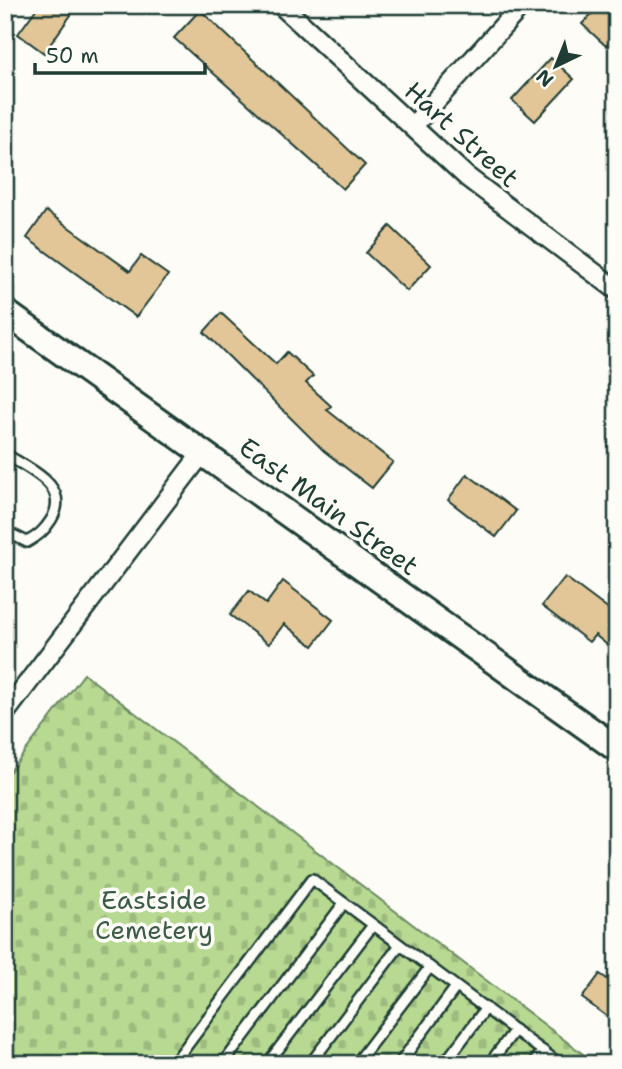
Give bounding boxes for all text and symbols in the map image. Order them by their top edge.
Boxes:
scale bar [35,32,205,76]
north arrow [520,32,590,102]
text: 50 m [46,42,99,70]
text: N [531,64,559,92]
street label: Hart Street [397,73,527,195]
street label: East Main Street [232,429,426,583]
park label: Eastside Cemetery [95,882,213,947]

